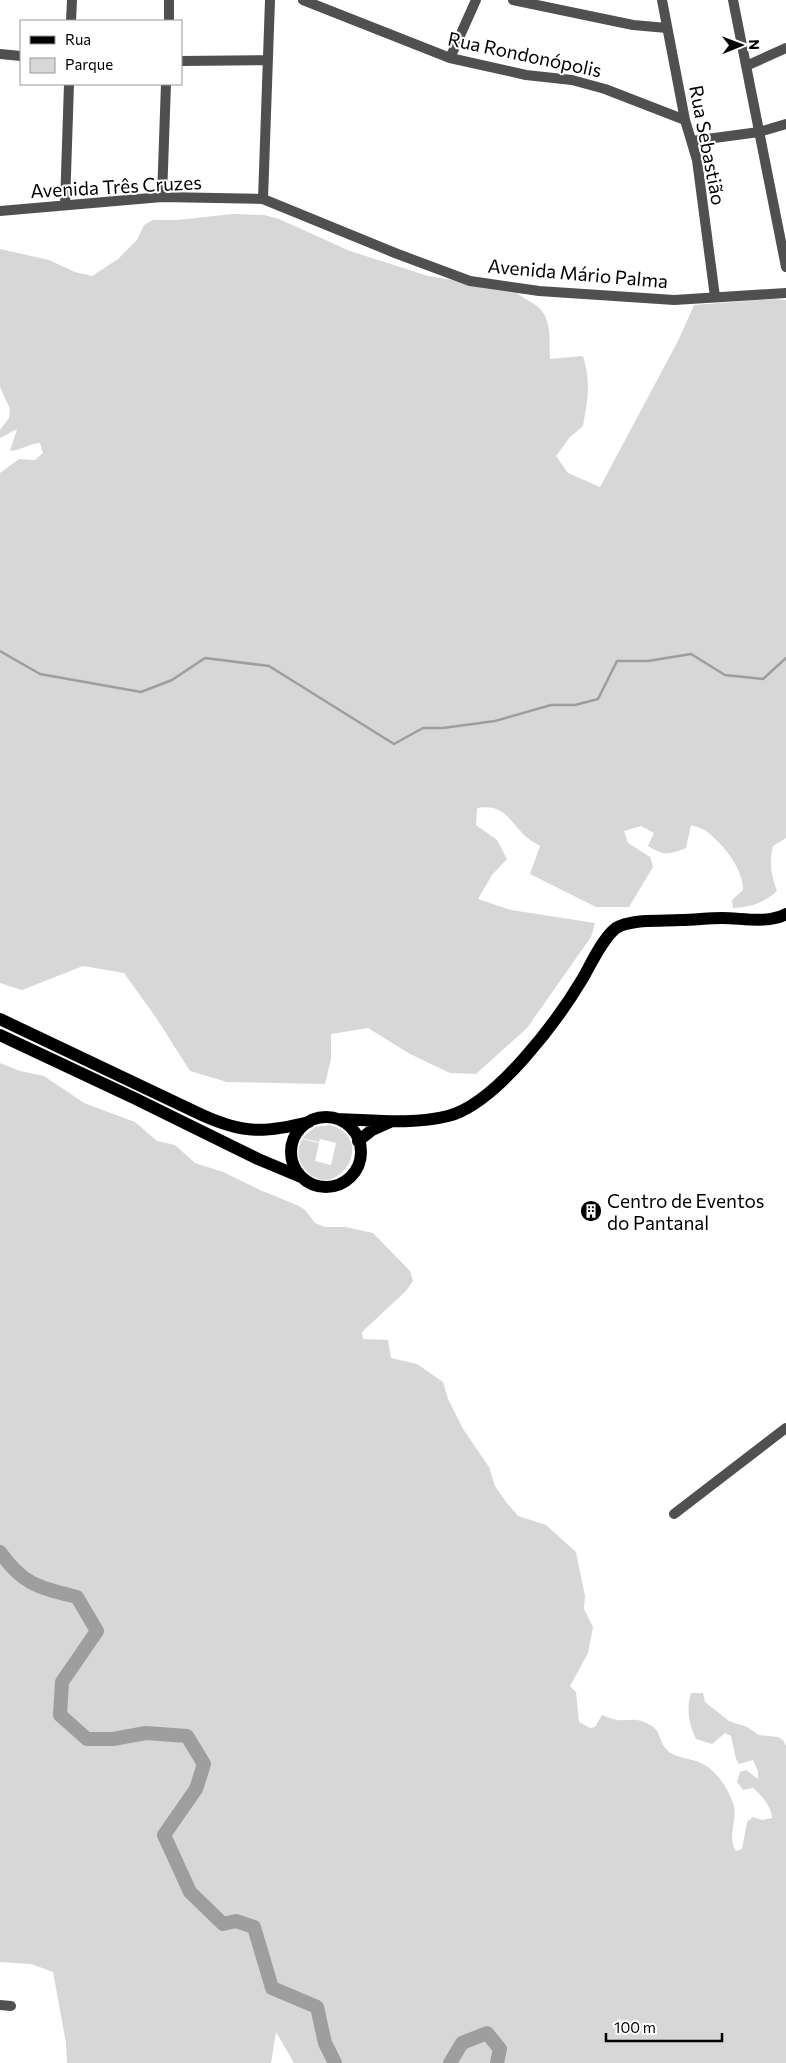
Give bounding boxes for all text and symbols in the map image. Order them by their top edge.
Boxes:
legend [20,20,182,85]
north arrow [716,20,766,70]
street label: Rua Rondonópolis [446,26,604,82]
text: Rua [65,30,91,48]
text: N [746,39,763,50]
text: Parque [65,55,113,73]
street label: Rua Sebastião [685,83,731,207]
street label: Avenida Três Cruzes [30,170,202,202]
street label: Avenida Mário Palma [487,254,669,292]
place label: Centro de Eventos do Pantanal [607,1189,764,1234]
building icon: Centro de Eventos do Pantanal [579,1199,603,1223]
scale bar [606,2010,722,2042]
text: 100 m [614,2018,656,2036]

